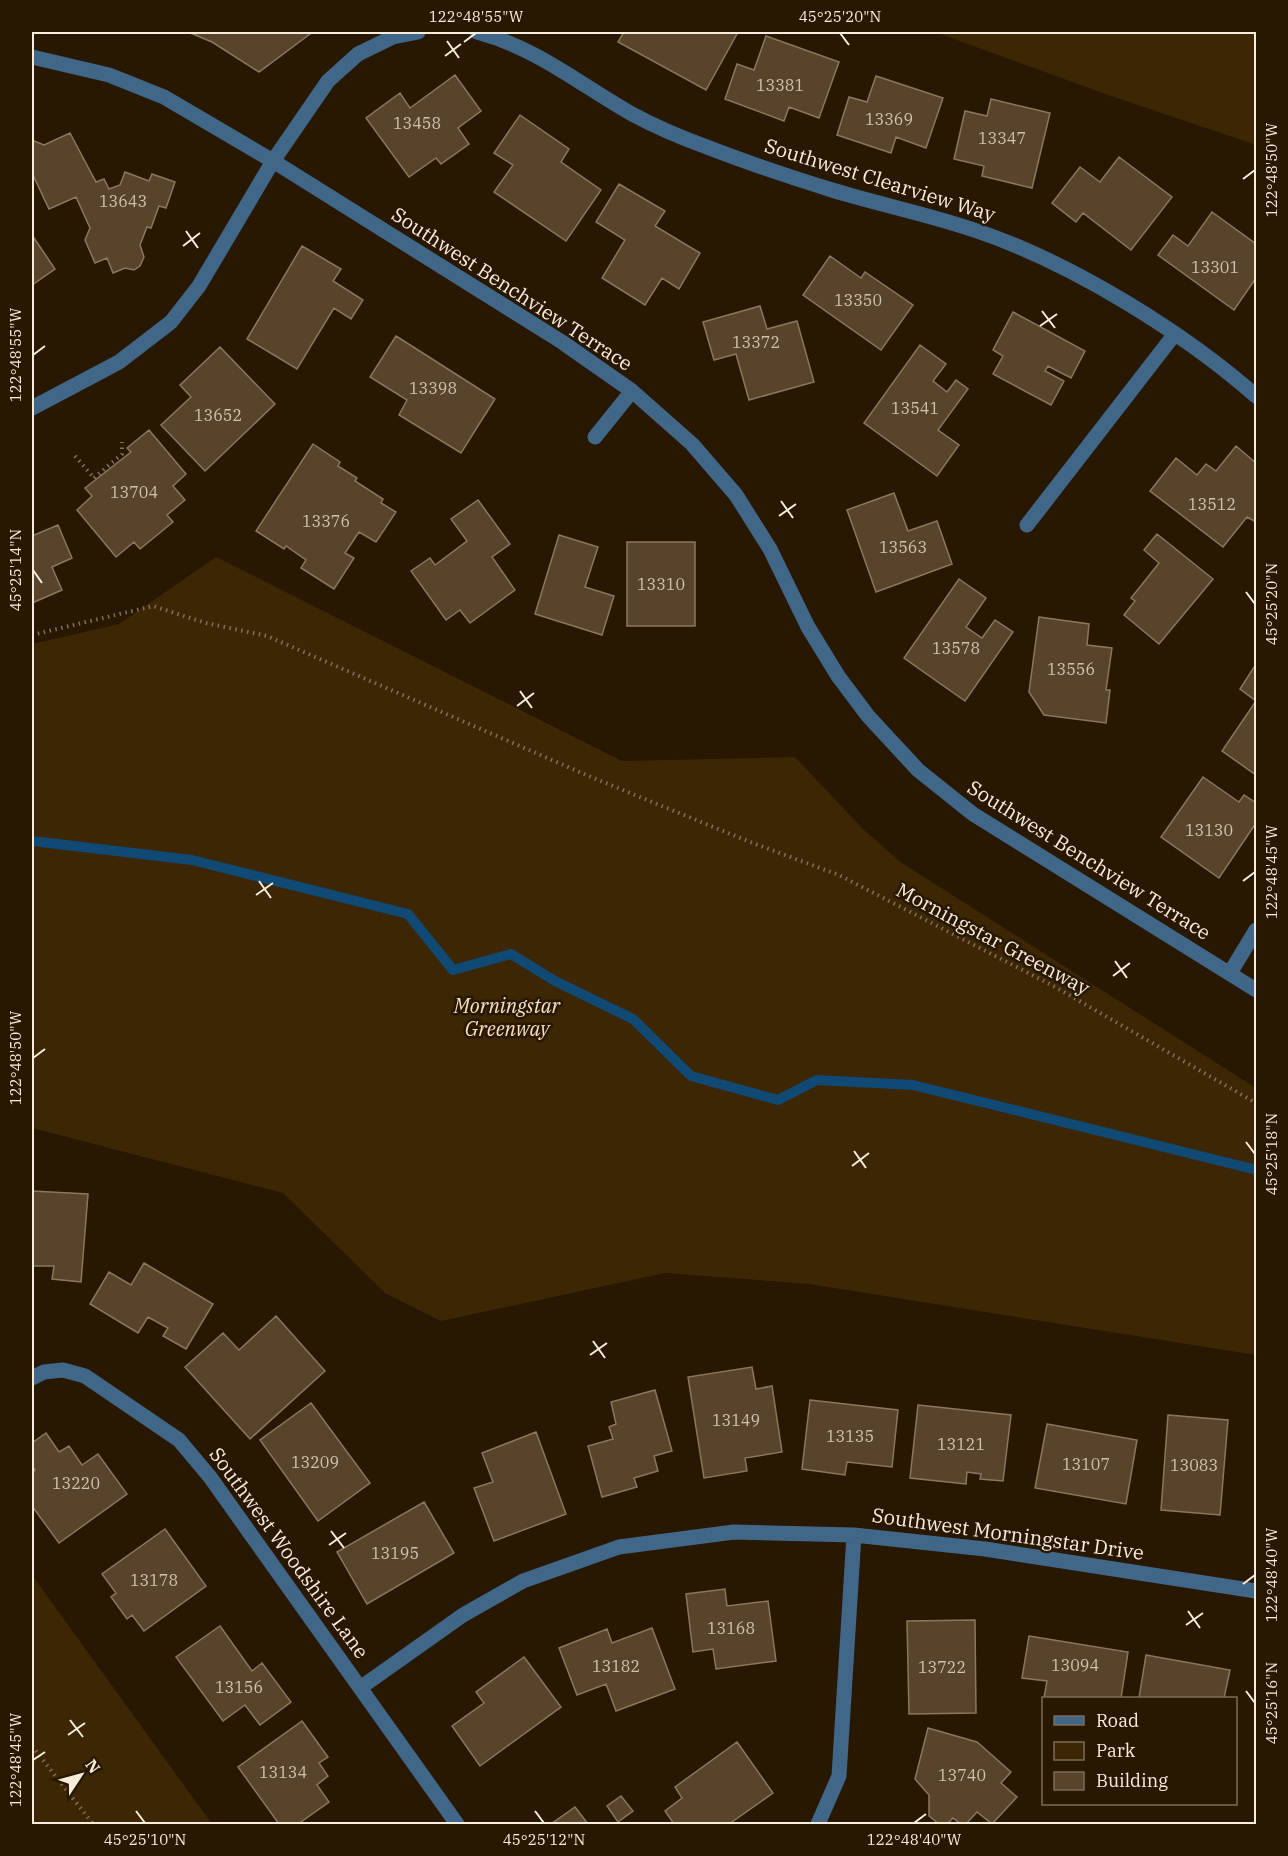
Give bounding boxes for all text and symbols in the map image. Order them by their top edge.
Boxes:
text: 122°48'55"W [429,7,524,26]
text: 45°25'20"N [799,7,881,26]
house number: 13381 [756,75,804,95]
house number: 13369 [865,109,913,129]
house number: 13458 [393,113,441,133]
text: 122°48'50"W [1262,122,1281,217]
house number: 13347 [978,128,1026,148]
street label: Southwest Clearview Way [761,132,999,228]
house number: 13643 [99,191,147,211]
street label: Southwest Benchview Terrace [387,200,638,377]
house number: 13301 [1191,257,1239,277]
house number: 13350 [834,290,882,310]
text: 122°48'55"W [6,307,25,402]
house number: 13372 [732,332,780,352]
house number: 13398 [409,378,457,398]
house number: 13541 [891,398,939,418]
house number: 13652 [194,405,242,425]
house number: 13704 [110,482,158,502]
house number: 13512 [1188,494,1236,514]
house number: 13376 [302,511,350,531]
text: 45°25'14"N [6,529,25,611]
house number: 13563 [879,537,927,557]
text: 45°25'20"N [1262,563,1281,645]
house number: 13310 [637,574,685,594]
house number: 13578 [932,638,980,658]
house number: 13556 [1047,659,1095,679]
street label: Southwest Benchview Terrace [963,773,1216,946]
house number: 13130 [1185,820,1233,840]
text: 122°48'45"W [1262,824,1281,919]
street label: Morningstar Greenway [892,876,1095,1001]
park label: Morningstar Greenway [453,992,562,1042]
text: 122°48'50"W [6,1010,25,1105]
text: 45°25'18"N [1262,1113,1281,1195]
house number: 13149 [712,1410,760,1430]
house number: 13135 [826,1426,874,1446]
house number: 13121 [937,1434,985,1454]
street label: Southwest Woodshire Lane [204,1442,375,1664]
house number: 13209 [291,1452,339,1472]
house number: 13107 [1062,1454,1110,1474]
house number: 13083 [1170,1455,1218,1475]
house number: 13220 [52,1473,100,1493]
street label: Southwest Morningstar Drive [870,1501,1146,1566]
text: 122°48'40"W [1262,1527,1281,1622]
house number: 13195 [371,1543,419,1563]
house number: 13178 [130,1570,178,1590]
house number: 13168 [707,1618,755,1638]
house number: 13094 [1051,1655,1099,1675]
house number: 13182 [592,1656,640,1676]
house number: 13722 [918,1657,966,1677]
text: 45°25'16"N [1262,1662,1281,1744]
house number: 13156 [215,1677,263,1697]
legend [1042,1697,1237,1805]
text: Road [1096,1709,1139,1732]
text: 122°48'45"W [6,1712,25,1807]
text: Park [1096,1739,1136,1762]
north arrow [51,1745,111,1805]
text: N [81,1755,105,1777]
house number: 13134 [259,1762,307,1782]
house number: 13740 [938,1765,986,1785]
text: Building [1096,1769,1168,1792]
text: 45°25'10"N [104,1830,186,1849]
text: 45°25'12"N [503,1830,585,1849]
text: 122°48'40"W [867,1830,962,1849]

